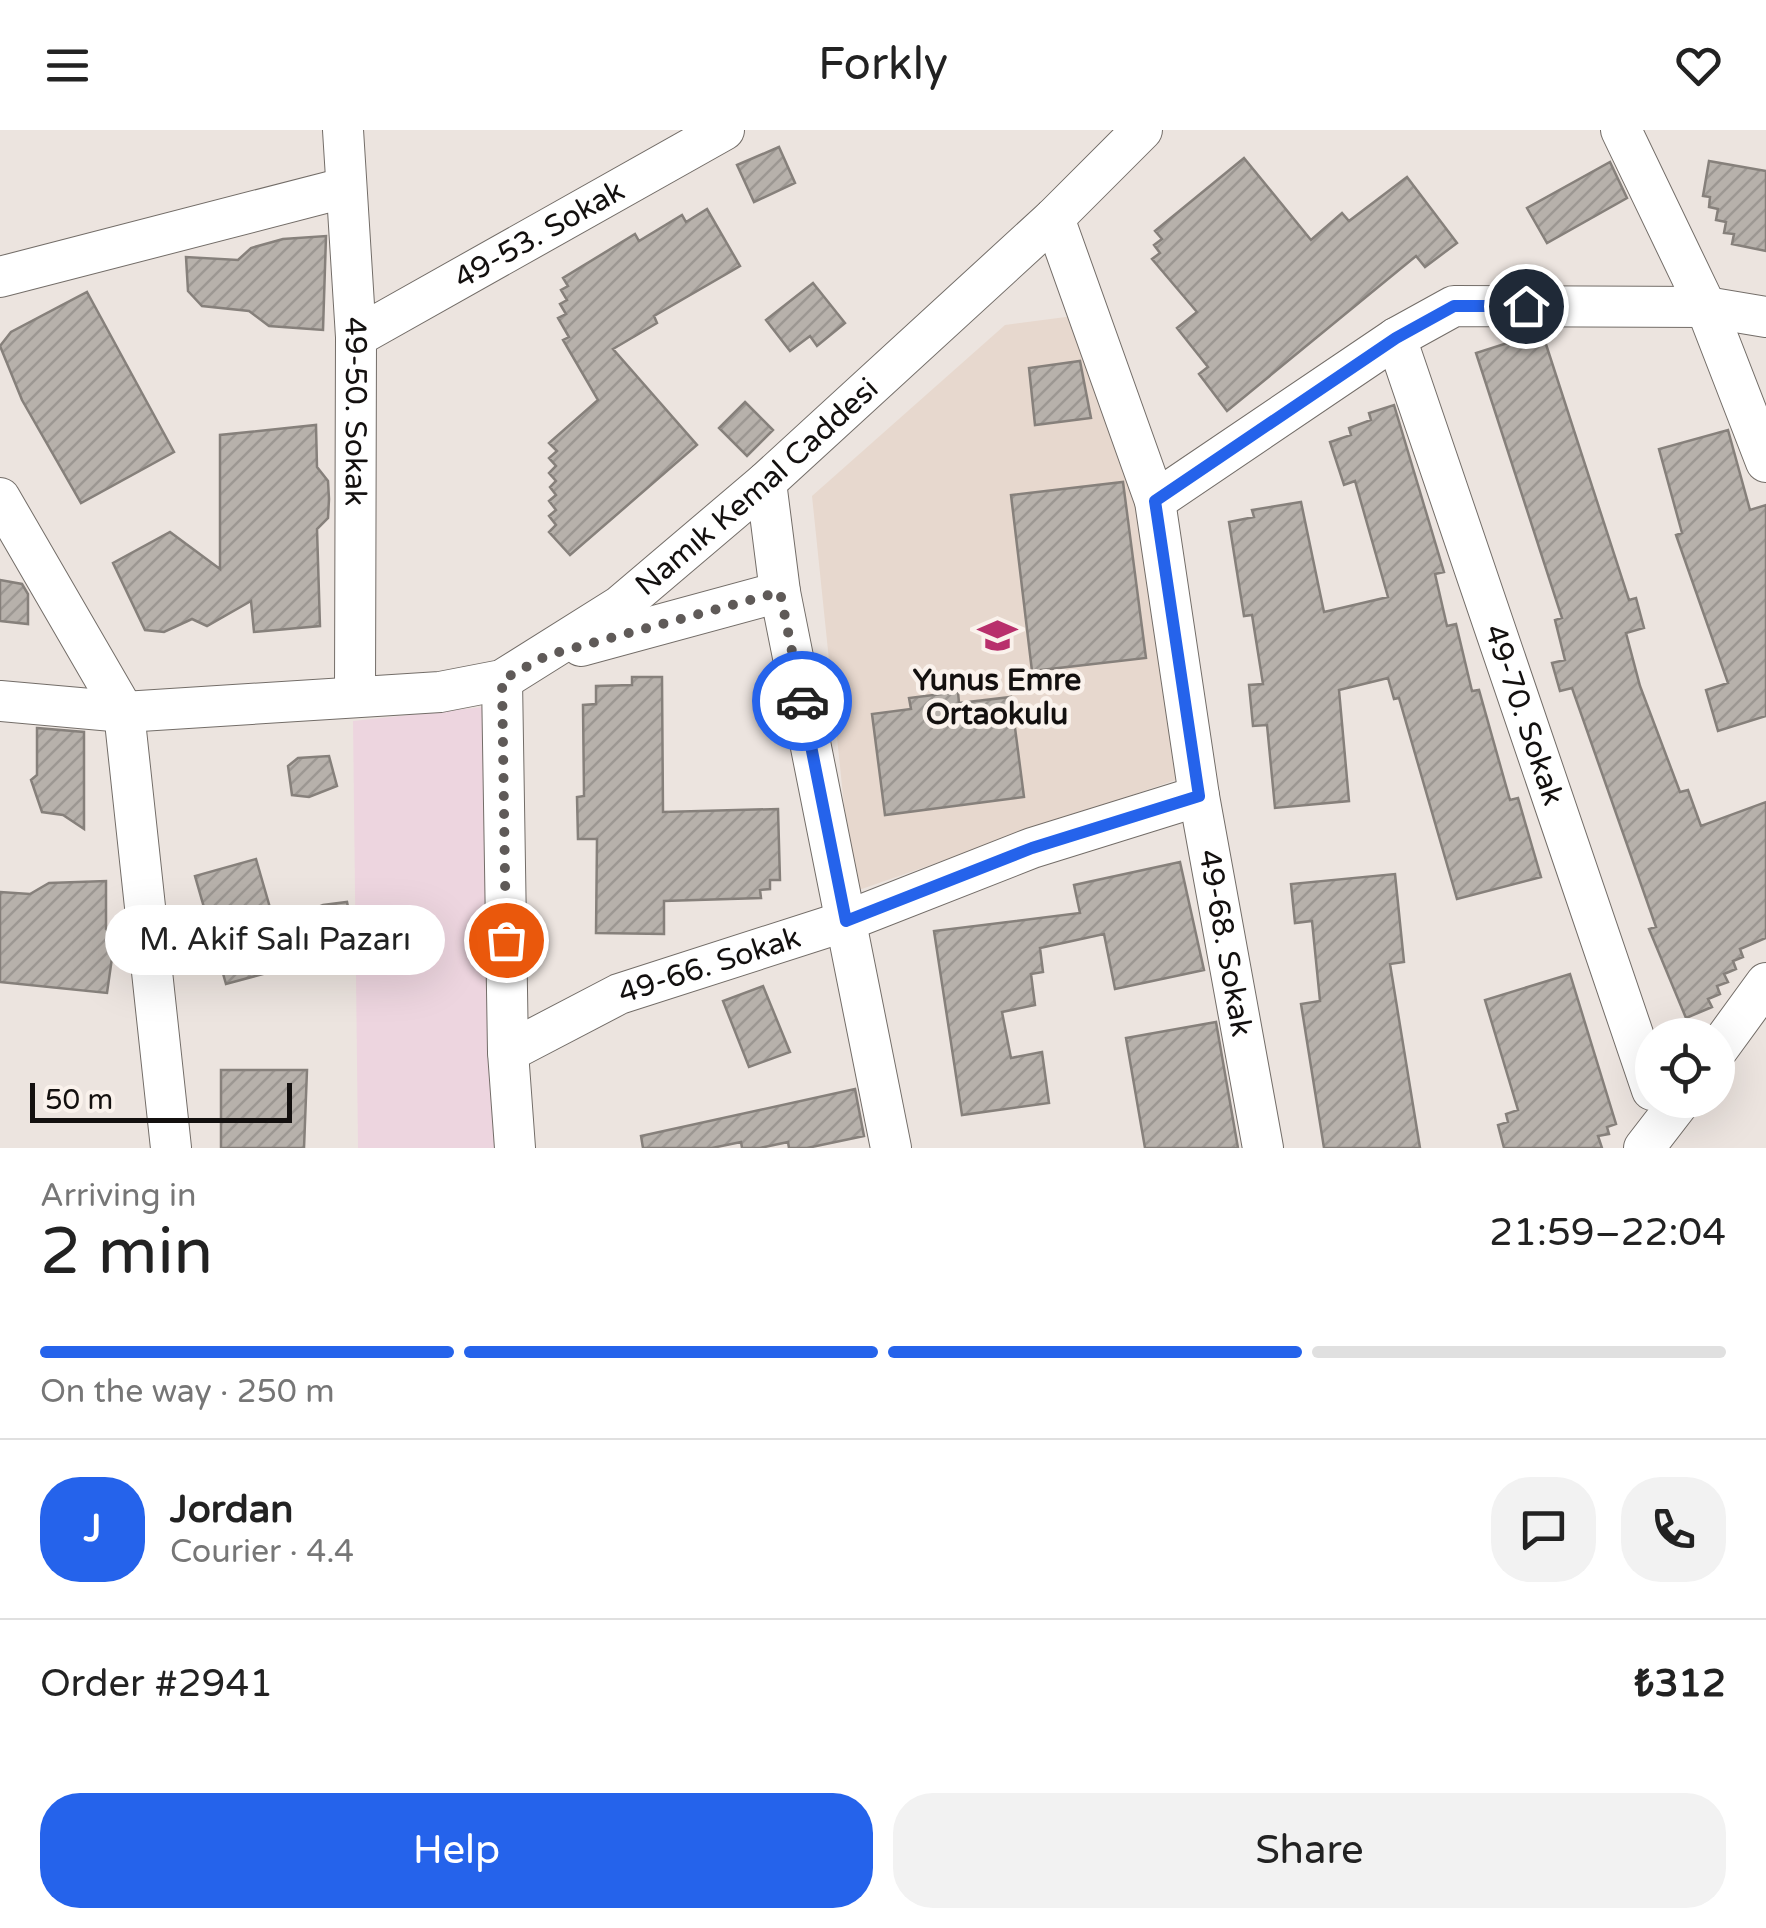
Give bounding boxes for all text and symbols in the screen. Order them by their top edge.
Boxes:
icon: menu [40,38,95,93]
text: Forkly [818,38,948,92]
icon: heart [1671,38,1726,93]
street label: 49-53. Sokak [447,172,631,297]
pin [1484,264,1569,349]
icon: home [1499,279,1554,334]
street label: 49-50. Sokak [336,316,375,506]
street label: Namık Kemal Caddesi [628,370,886,603]
school or university icon: Yunus Emre Ortaokulu [976,615,1018,657]
street label: 49-70. Sokak [1476,620,1572,810]
courier [752,651,852,751]
place label: Yunus Emre Ortaokulu [913,662,1081,733]
icon: car [775,674,830,729]
street label: 49-68. Sokak [1191,846,1261,1039]
pin [464,898,549,983]
callout: M. Akif Salı Pazarı [106,905,446,975]
icon: bag [479,913,534,968]
street label: 49-66. Sokak [613,918,805,1012]
text: M. Akif Salı Pazarı [139,921,411,959]
map controls [1635,1018,1735,1118]
button: locate [1635,1018,1735,1118]
scale bar [30,1078,292,1123]
text: 50 m [45,1083,113,1117]
text: Arriving in [40,1177,197,1215]
text: 21:59–22:04 [1489,1210,1726,1256]
text: 2 min [40,1213,213,1292]
text: On the way · 250 m [40,1373,335,1411]
button: chat [1491,1477,1596,1582]
button: phone [1621,1477,1726,1582]
text: Jordan [170,1487,293,1533]
text: J [84,1506,101,1552]
text: Courier · 4.4 [170,1533,354,1571]
text: Order #2941 [40,1661,273,1707]
text: ₺312 [1634,1661,1726,1707]
button: Help [40,1793,873,1908]
button: Share [893,1793,1726,1908]

